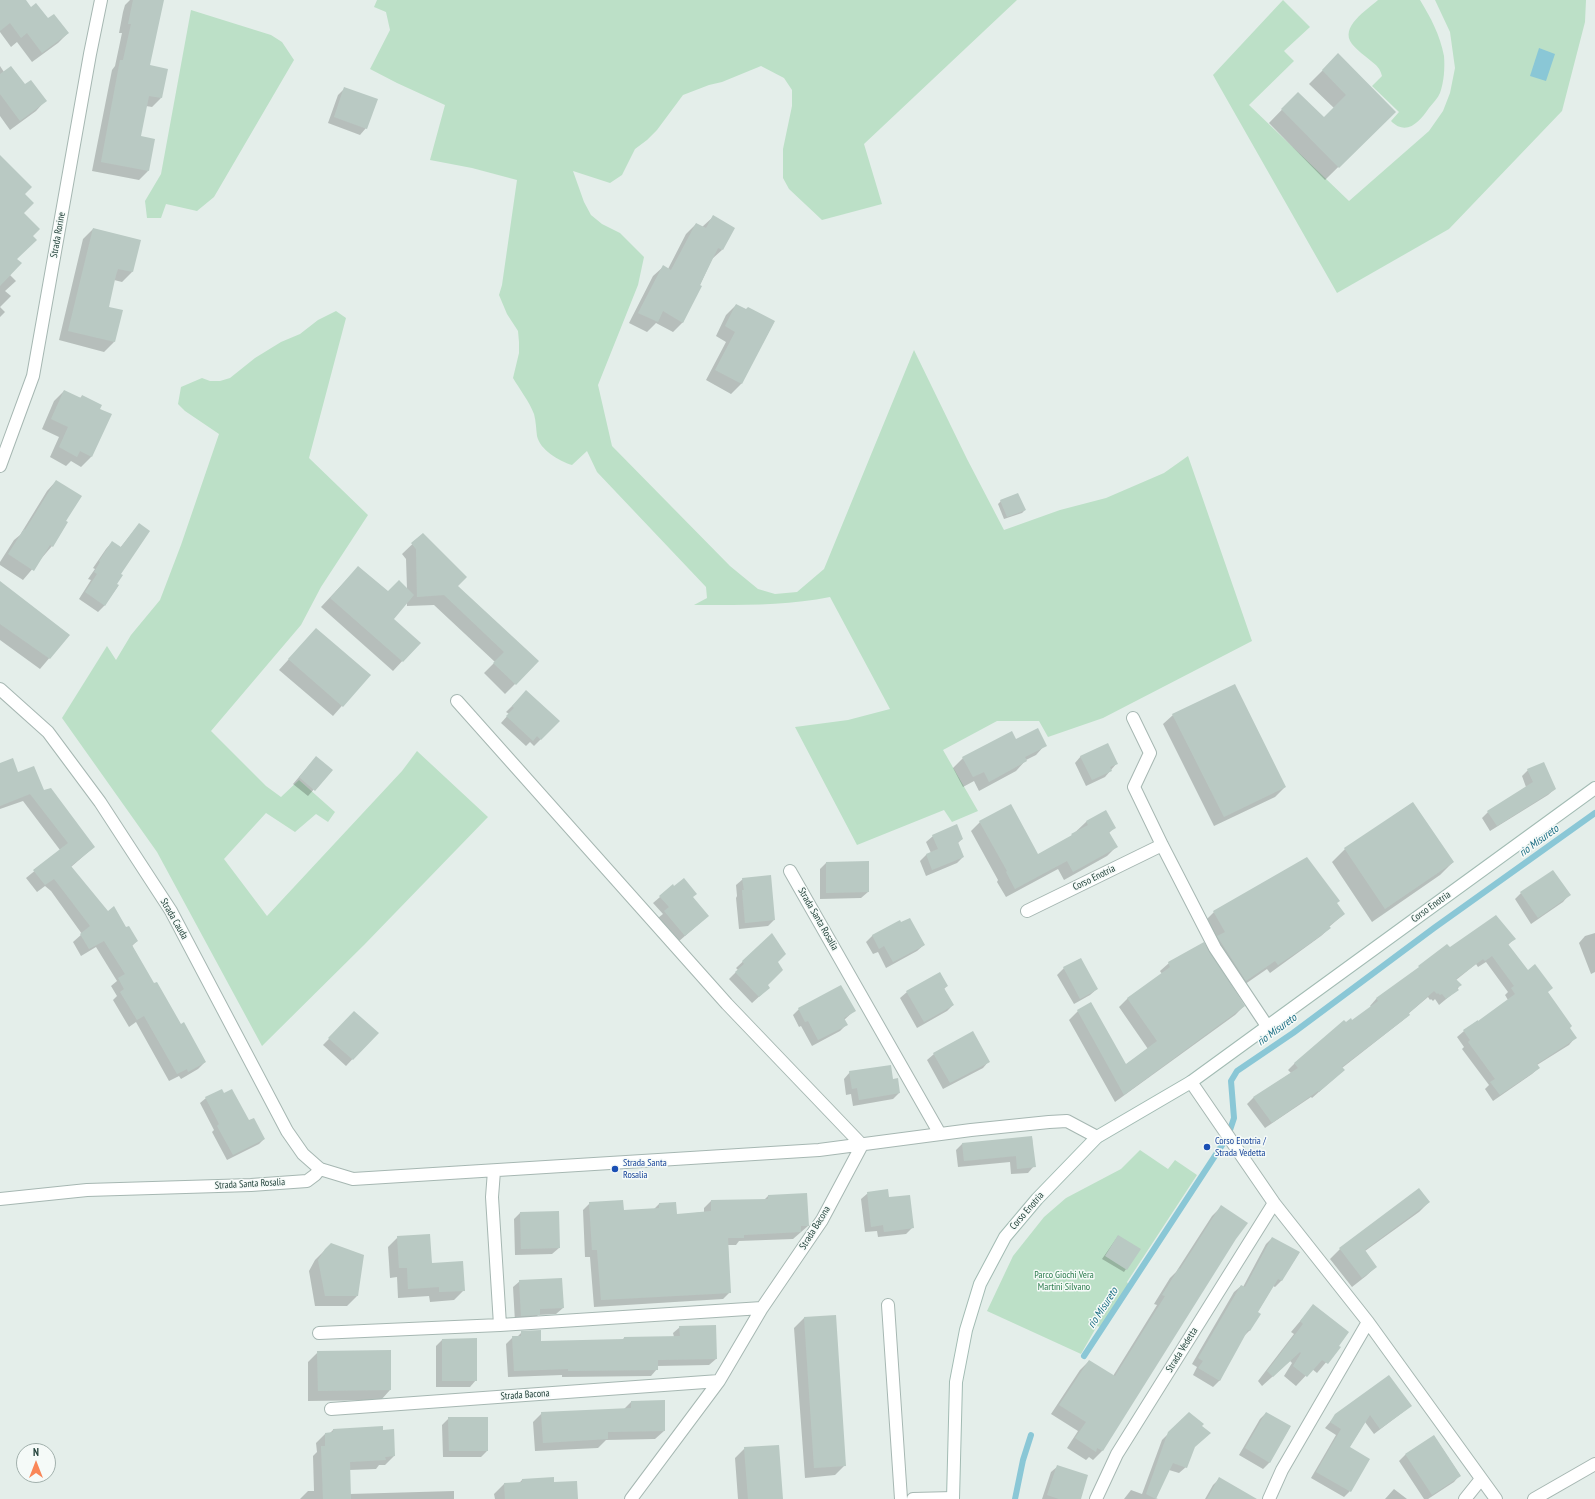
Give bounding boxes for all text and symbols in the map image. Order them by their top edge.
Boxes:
street label: Strada Rorine [48,211,68,259]
water label: rio Misureto [1517,822,1561,860]
street label: Corso Enotria [1071,863,1117,893]
street label: Strada Santa Rosalia [795,886,841,952]
street label: Corso Enotria [1409,889,1453,925]
street label: Strada Cauda [157,896,191,942]
water label: rio Misureto [1255,1011,1299,1049]
place label: Corso Enotria / Strada Vedetta [1215,1135,1266,1158]
marker: Corso Enotria / Strada Vedetta [1202,1142,1212,1152]
place label: Strada Santa Rosalia [623,1157,667,1180]
marker: Strada Santa Rosalia [610,1164,620,1174]
street label: Strada Santa Rosalia [215,1176,285,1192]
street label: Corso Enotria [1007,1190,1047,1232]
street label: Strada Bacona [797,1204,833,1252]
park label: Parco Giochi Vera Martini Silvano [1034,1269,1094,1292]
water label: rio Misureto [1085,1285,1121,1331]
street label: Strada Vedetta [1164,1325,1200,1375]
street label: Strada Bacona [500,1387,550,1403]
north arrow [16,1443,56,1483]
text: N [33,1445,39,1459]

